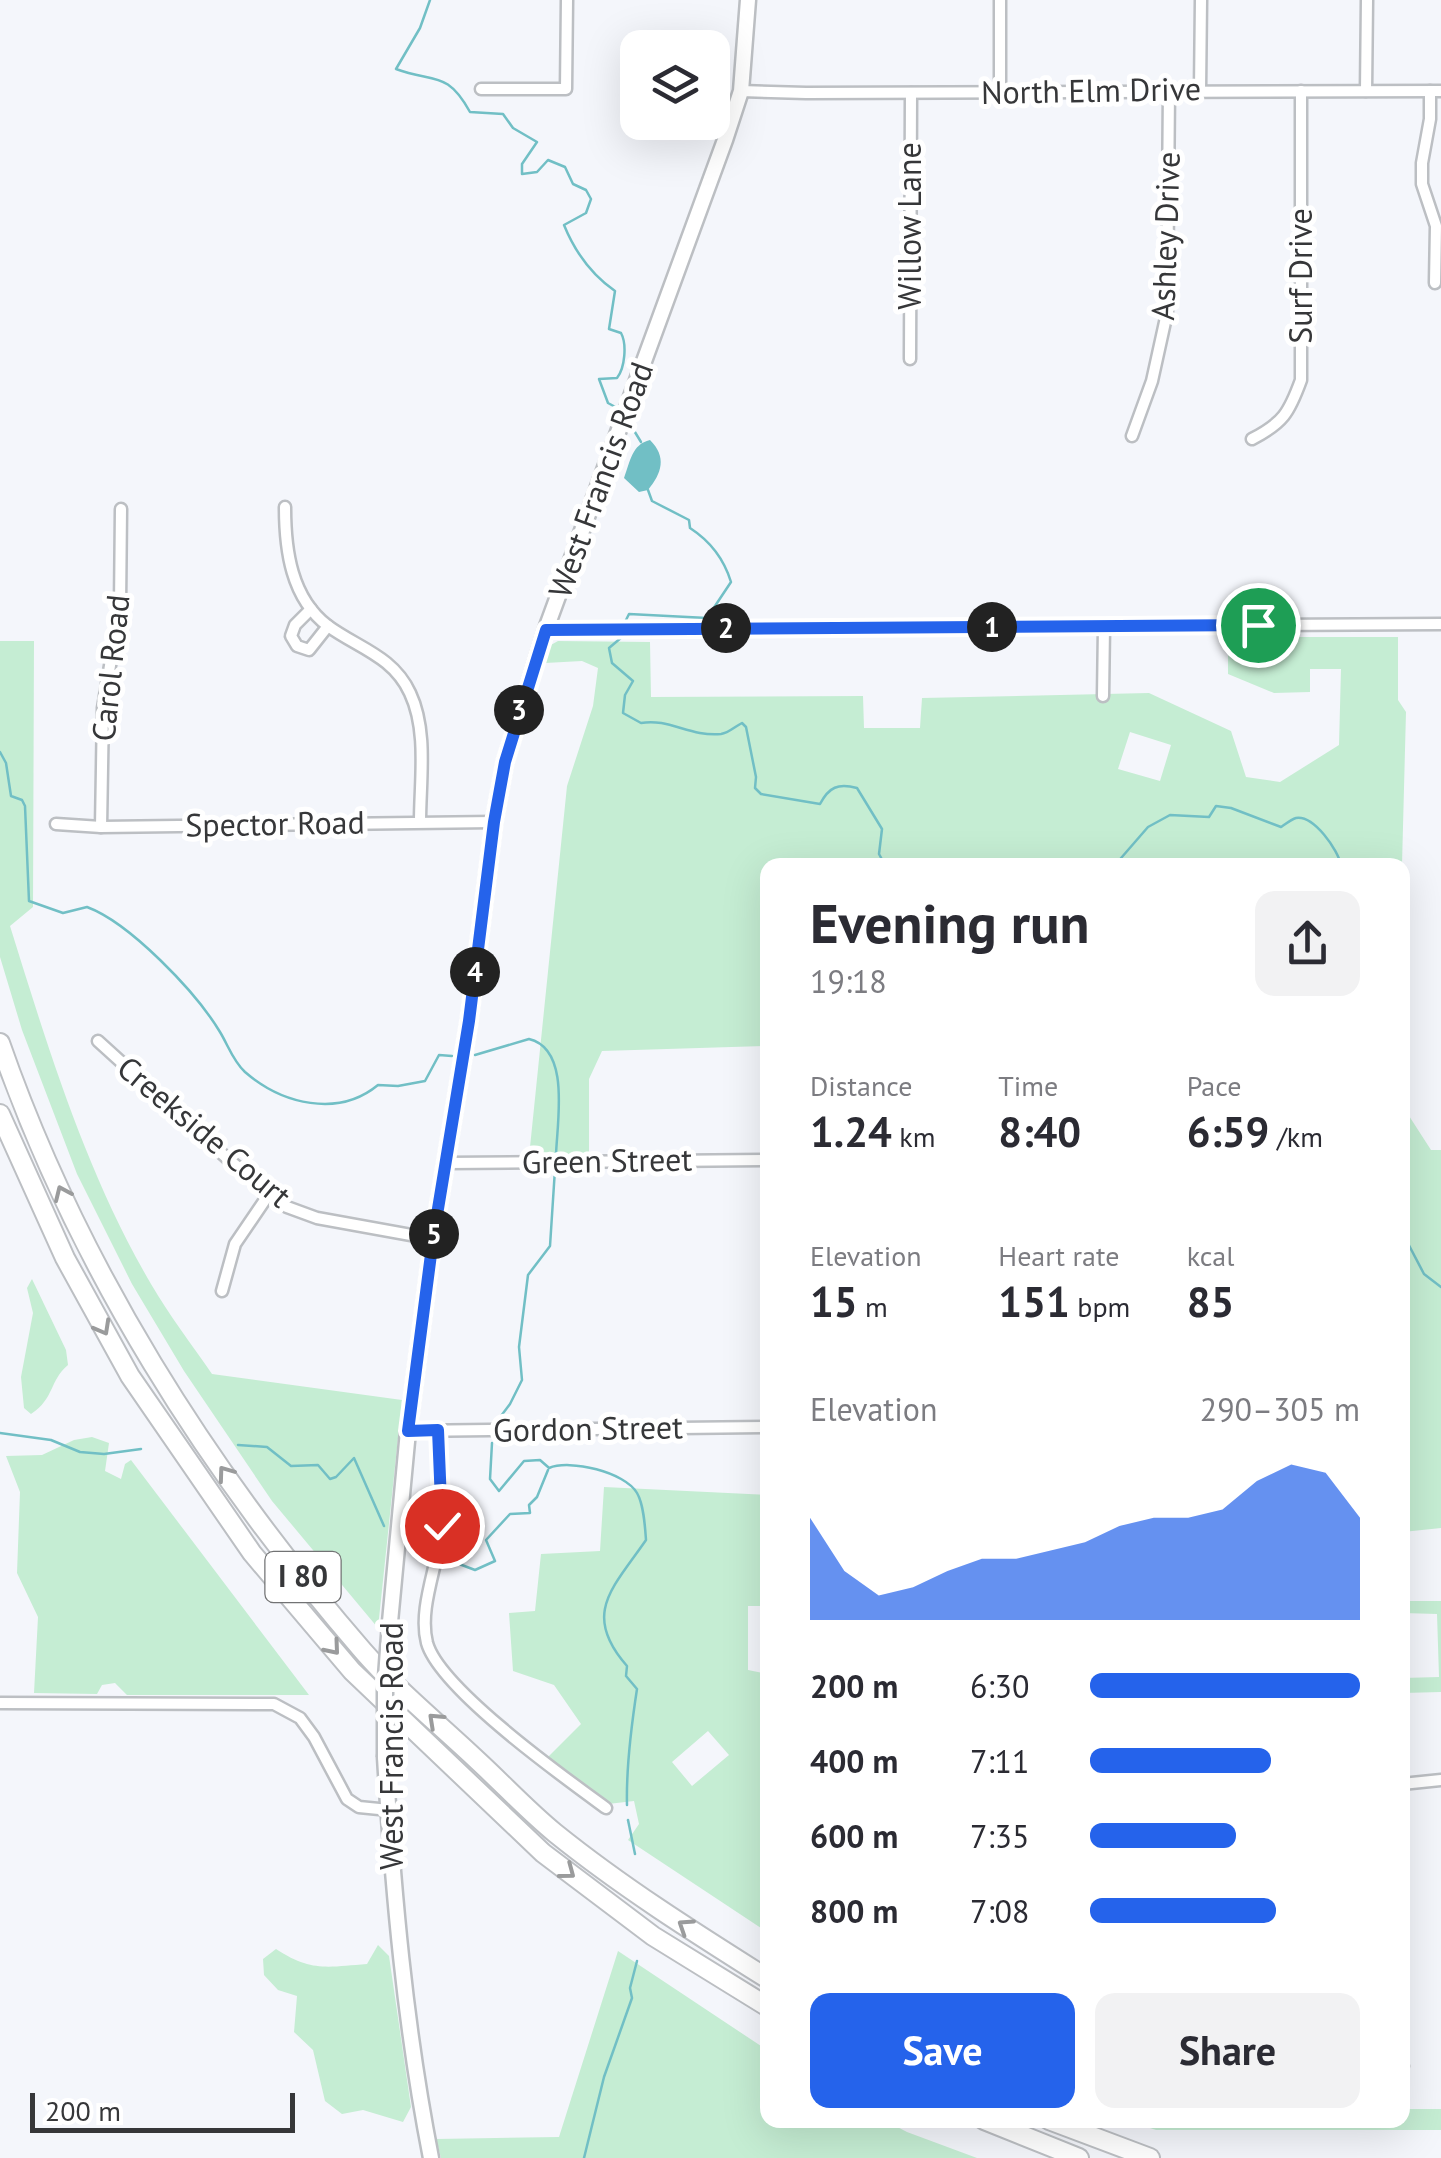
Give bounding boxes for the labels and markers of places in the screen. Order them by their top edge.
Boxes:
pin [1216,583,1301,668]
pin: 1 [967,602,1017,652]
pin: 2 [701,603,751,653]
pin: 3 [494,685,544,735]
pin: 4 [450,947,500,997]
pin: 5 [409,1209,459,1259]
pin [400,1484,485,1569]

